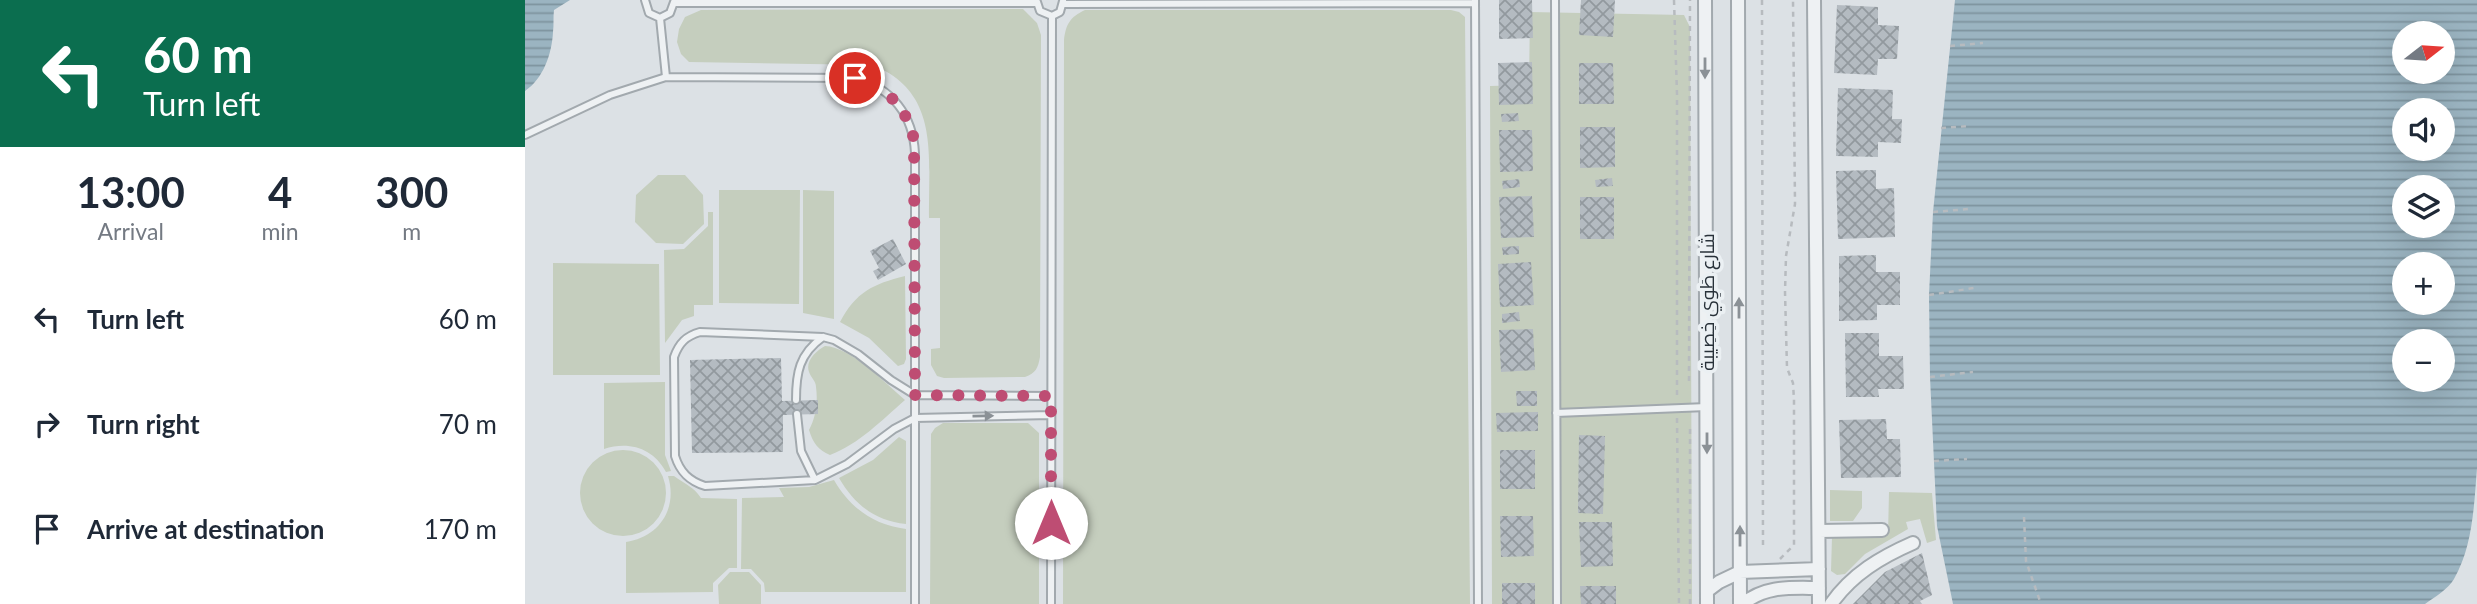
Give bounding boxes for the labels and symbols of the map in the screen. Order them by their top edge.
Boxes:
north arrow [2392,21,2455,84]
pin [825,48,885,108]
one-way arrow [1699,57,1711,79]
street label: شارع طَوِي خِصِيبة [1695,233,1722,371]
one-way arrow [1733,297,1745,319]
one-way arrow [972,411,994,422]
one-way arrow [1701,432,1713,454]
position arrow [1014,486,1088,560]
one-way arrow [1734,525,1746,547]

